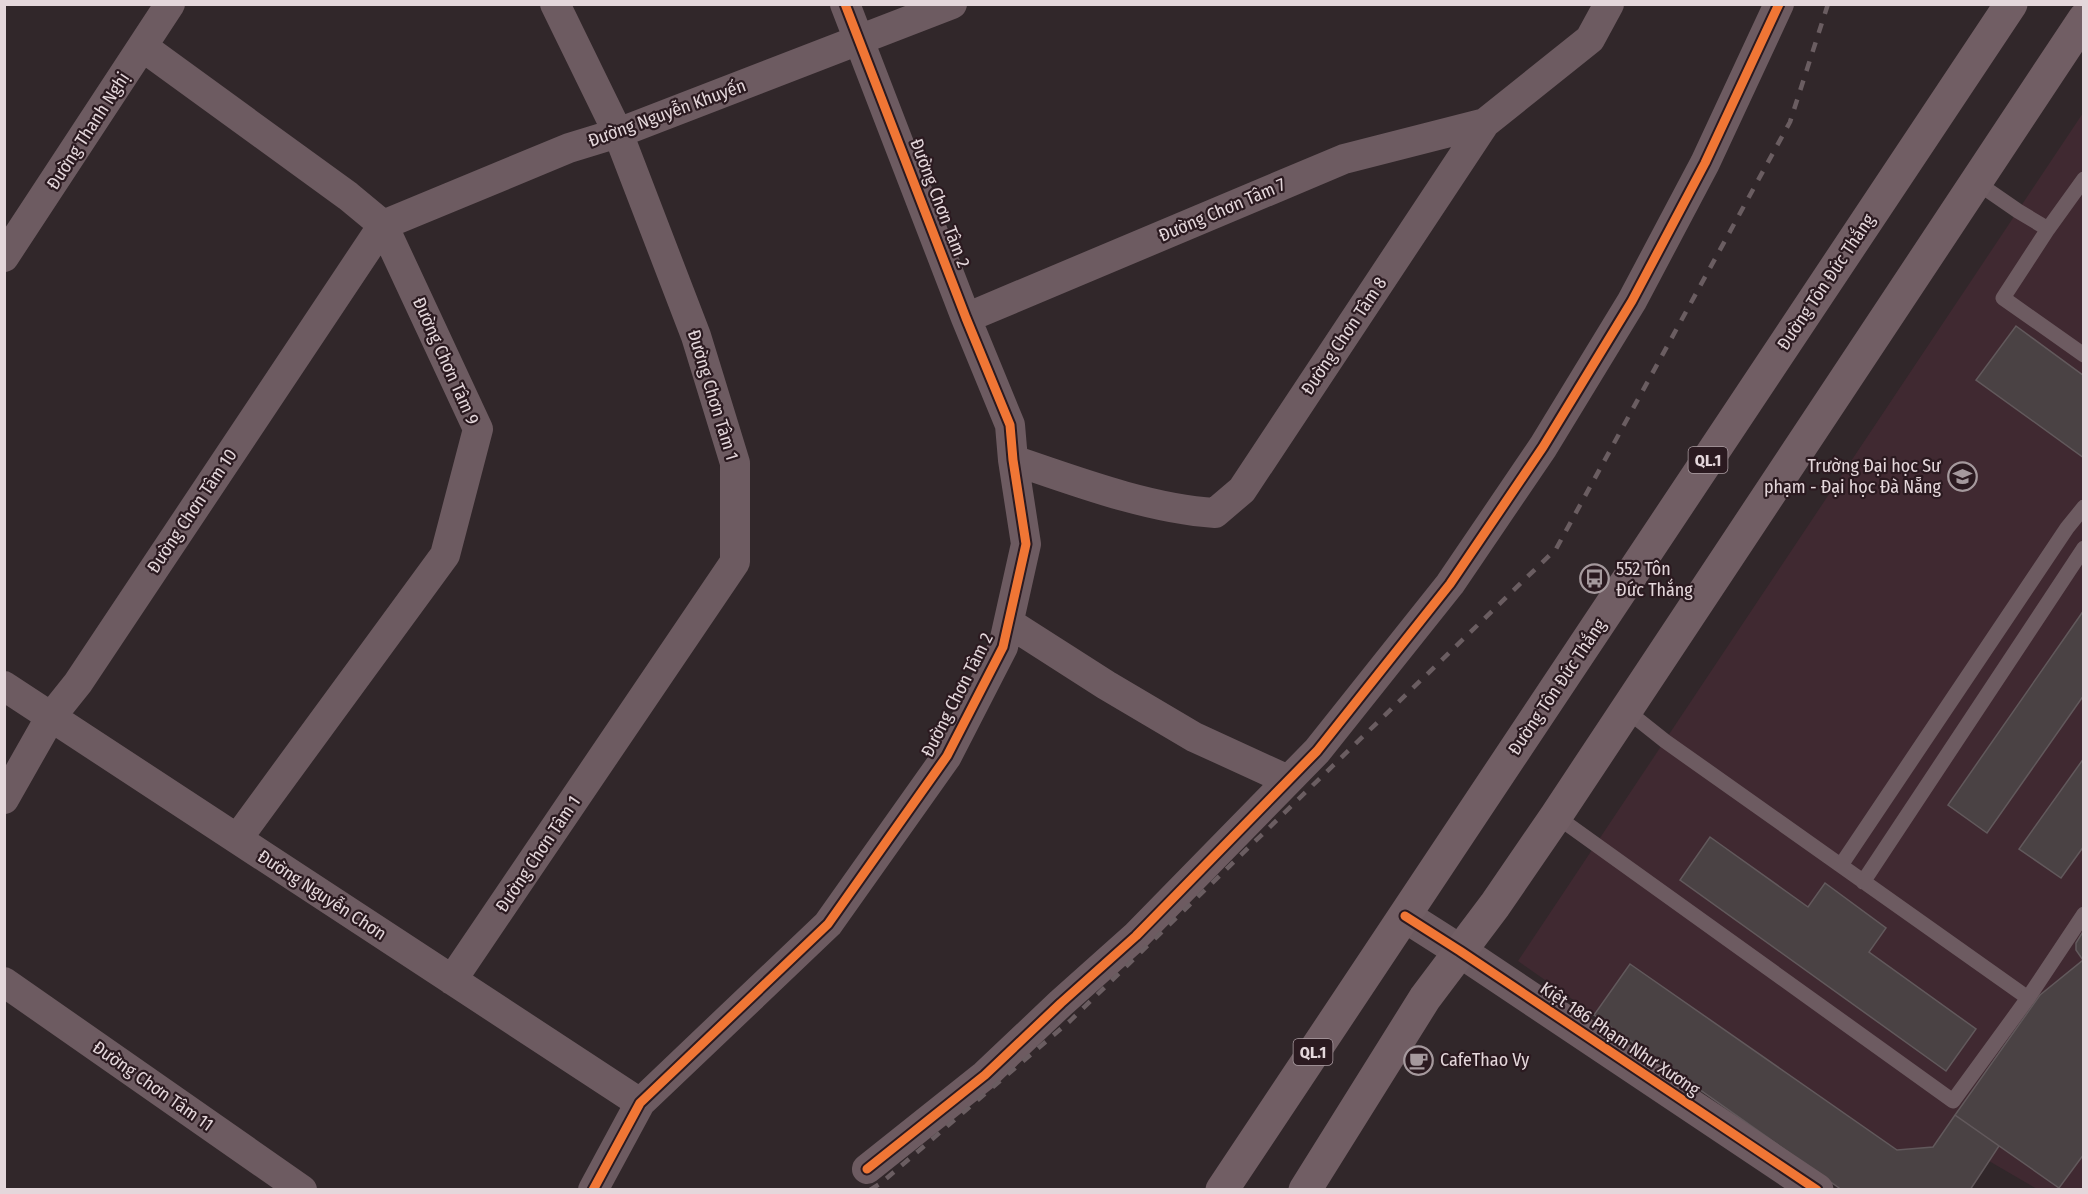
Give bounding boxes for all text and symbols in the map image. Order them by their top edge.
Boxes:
street label: Đường Thanh Nghị [42,68,134,194]
street label: Đường Nguyễn Khuyến [585,74,749,152]
street label: Đường Chơn Tâm 2 [905,135,975,271]
street label: Đường Chơn Tâm 7 [1155,173,1289,247]
street label: Đường Tôn Đức Thắng [1771,209,1880,354]
street label: Đường Chơn Tâm 8 [1296,273,1392,399]
street label: Đường Chơn Tâm 9 [408,294,484,428]
street label: Đường Chơn Tâm 1 [683,327,743,463]
street label: Đường Chơn Tâm 10 [142,445,242,577]
road number: QL.1 [1688,447,1728,473]
place label: Trường Đại học Sư phạm - Đại học Đà Nẵng [1764,455,1942,498]
school or university icon: Trường Đại học Sư phạm - Đại học Đà Nẵng [1946,460,1978,492]
place label: 552 Tôn Đức Thắng [1616,558,1693,601]
bus stop icon: 552 Tôn Đức Thắng [1579,563,1611,595]
street label: Đường Tôn Đức Thắng [1502,614,1611,759]
street label: Đường Chơn Tâm 2 [916,629,998,761]
street label: Đường Chơn Tâm 1 [491,792,585,916]
street label: Đường Nguyễn Chơn [254,845,390,945]
street label: Kiệt 186 Phạm Như Xương [1536,977,1705,1101]
street label: Đường Chơn Tâm 11 [88,1036,218,1136]
road number: QL.1 [1294,1039,1332,1065]
cafe icon: CafeThao Vy [1403,1044,1435,1076]
place label: CafeThao Vy [1440,1049,1529,1071]

